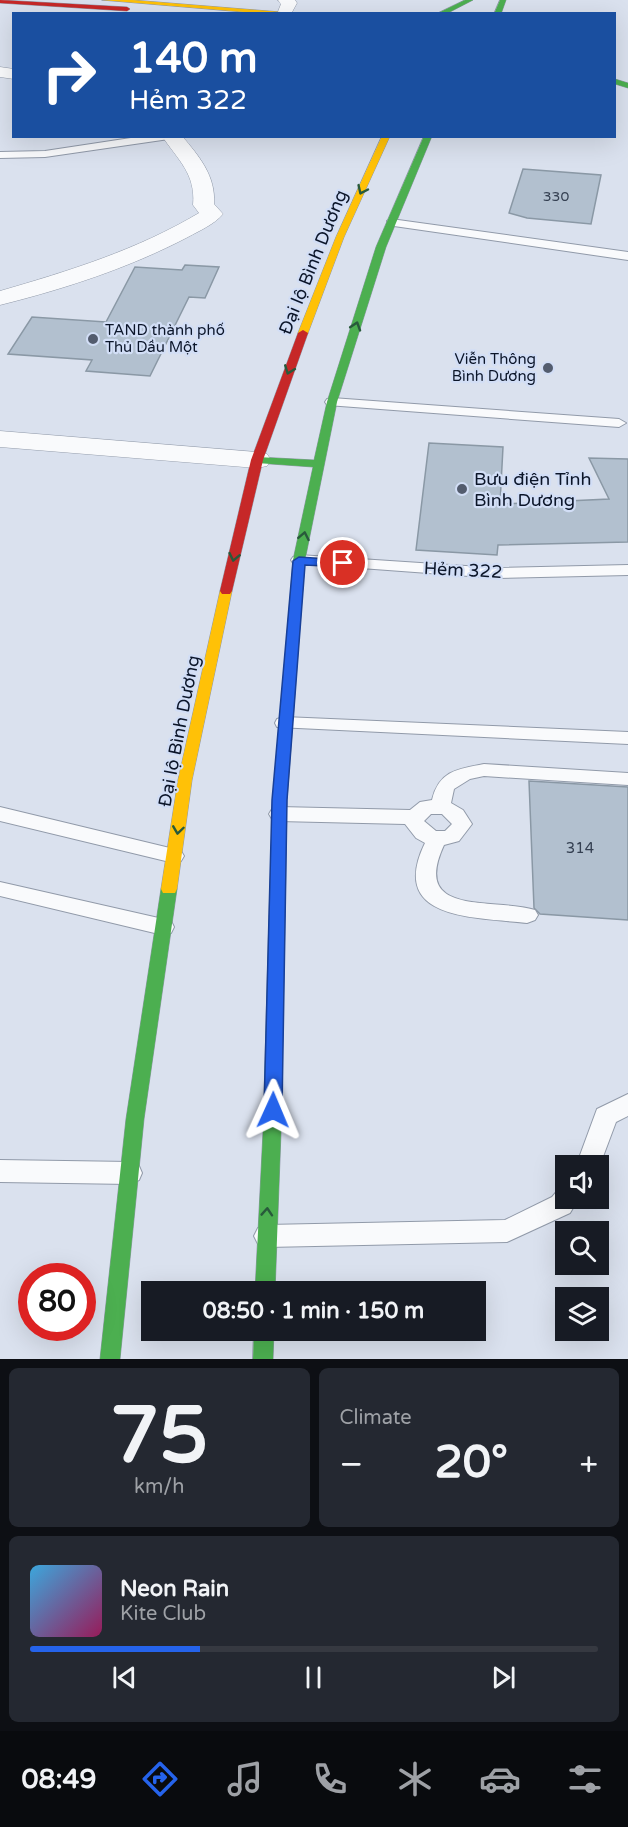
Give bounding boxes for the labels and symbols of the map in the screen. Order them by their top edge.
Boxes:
one-way arrow [357,183,369,194]
street label: Đại lộ Bình Dương [274,186,352,338]
house number: 330 [543,188,569,205]
place label: TAND thành phố Thủ Dầu Một [105,321,225,356]
one-way arrow [349,321,361,332]
marker: TAND thành phố Thủ Dầu Một [86,332,100,346]
place label: Viễn Thông Bình Dương [452,350,536,385]
marker: Viễn Thông Bình Dương [541,361,555,375]
one-way arrow [283,364,296,375]
place label: Bưu điện Tỉnh Bình Dương [474,468,591,511]
marker: Bưu điện Tỉnh Bình Dương [455,482,469,496]
one-way arrow [297,531,310,541]
pin [317,537,368,588]
one-way arrow [228,552,241,562]
street label: Hẻm 322 [423,557,503,583]
street label: Đại lộ Bình Dương [154,653,204,809]
one-way arrow [172,826,184,835]
house number: 314 [566,839,594,857]
position arrow [241,1078,305,1142]
one-way arrow [260,1208,273,1217]
speed limit sign: 80 [18,1263,96,1341]

